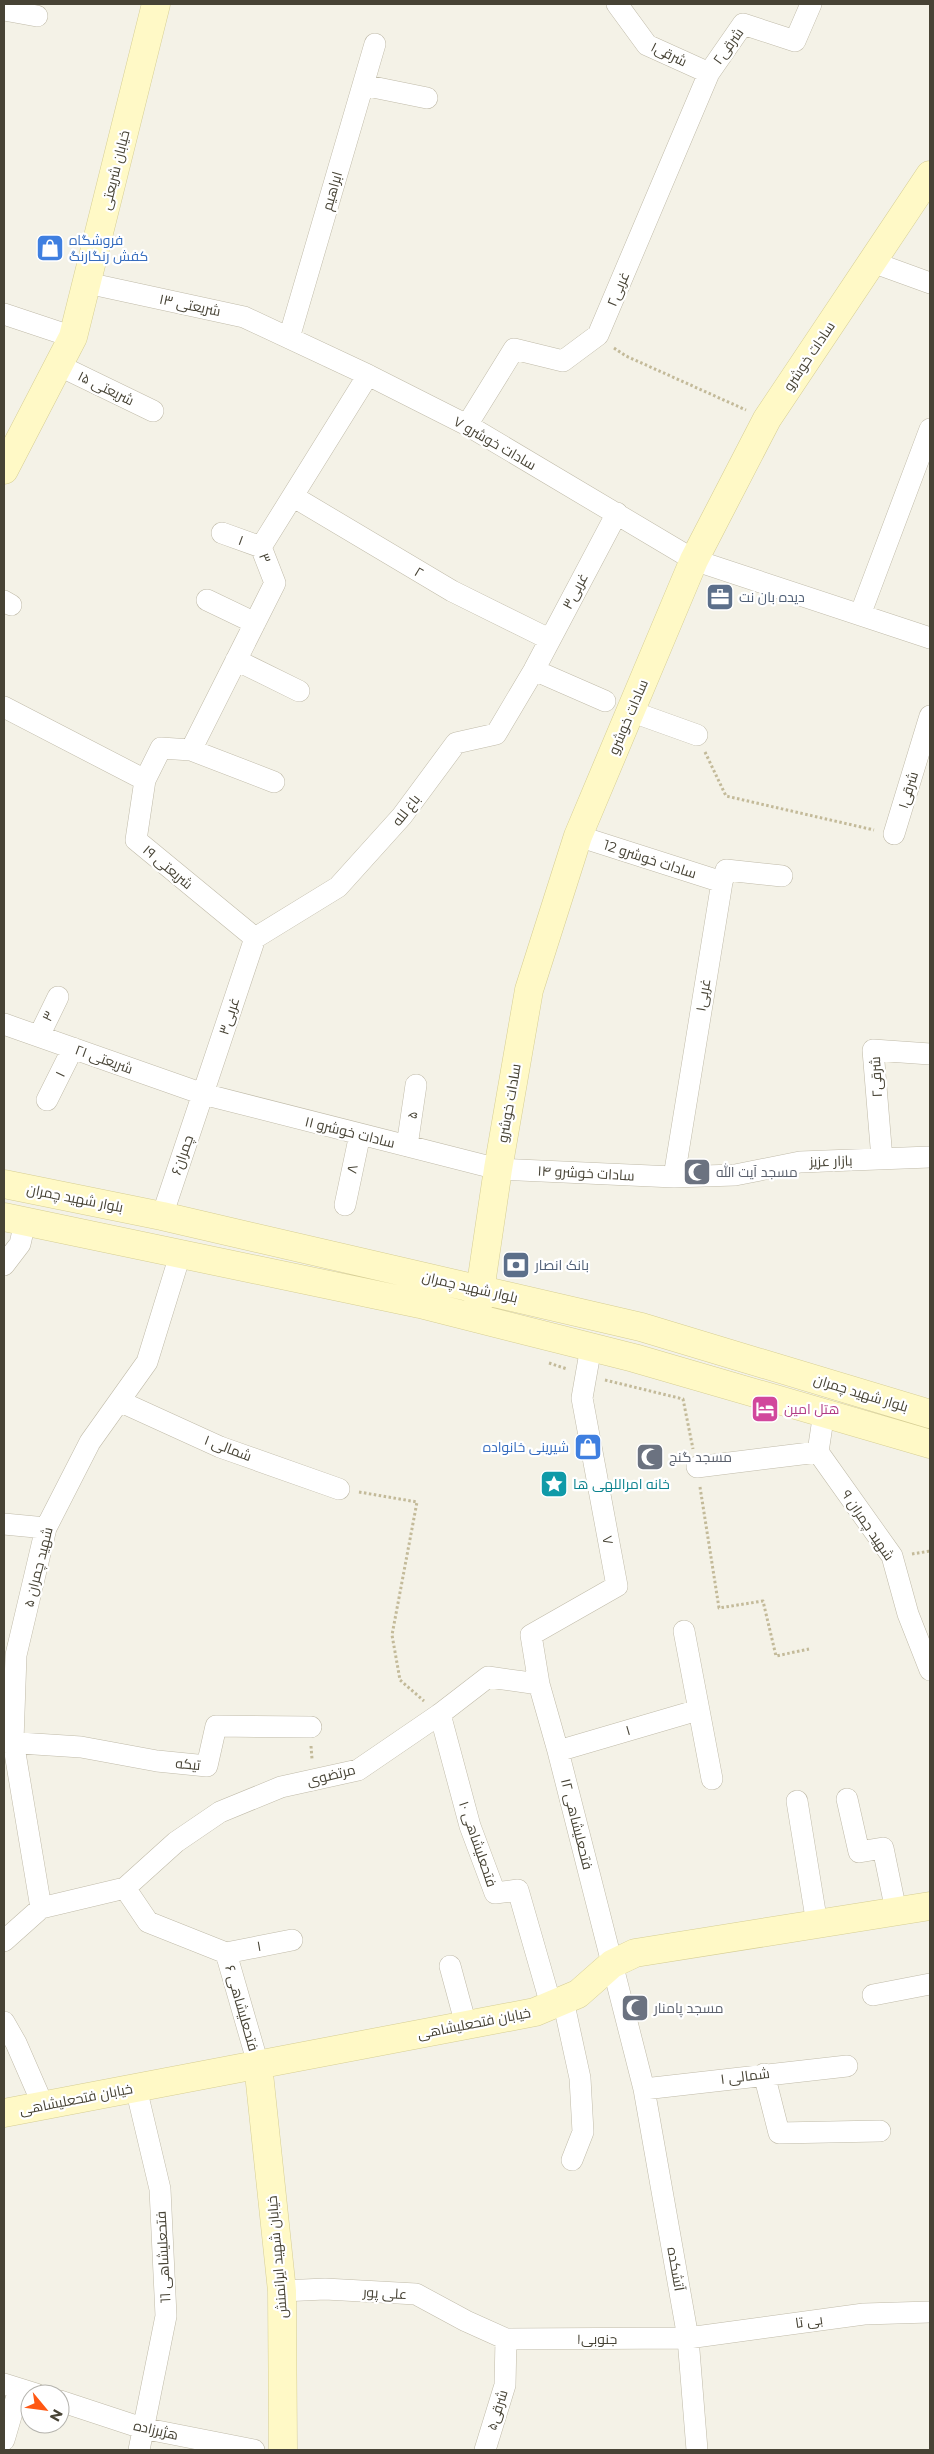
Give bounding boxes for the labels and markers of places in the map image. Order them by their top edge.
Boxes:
place label: فروشگاه کفش رنگارنگ [69,231,148,265]
shop icon: فروشگاه کفش رنگارنگ [35,233,65,263]
office icon: دیده بان نت [705,582,735,612]
place label: دیده بان نت [739,588,805,606]
mosque icon: مسجد آیت الله [682,1157,712,1187]
place label: مسجد آیت الله [716,1163,798,1181]
bank icon: بانک انصار [501,1250,531,1280]
place label: بانک انصار [534,1256,589,1274]
hotel icon: هتل امین [750,1394,780,1424]
place label: هتل امین [784,1400,839,1418]
shop icon: شیرینی خانواده [573,1432,603,1462]
place label: شیرینی خانواده [483,1438,569,1456]
mosque icon: مسجد گنج [635,1442,665,1472]
place label: مسجد گنج [669,1448,732,1466]
place icon: خانه امراللهی ها [539,1469,569,1499]
place label: خانه امراللهی ها [573,1475,670,1493]
mosque icon: مسجد پامنار [620,1993,650,2023]
place label: مسجد پامنار [653,1999,723,2018]

